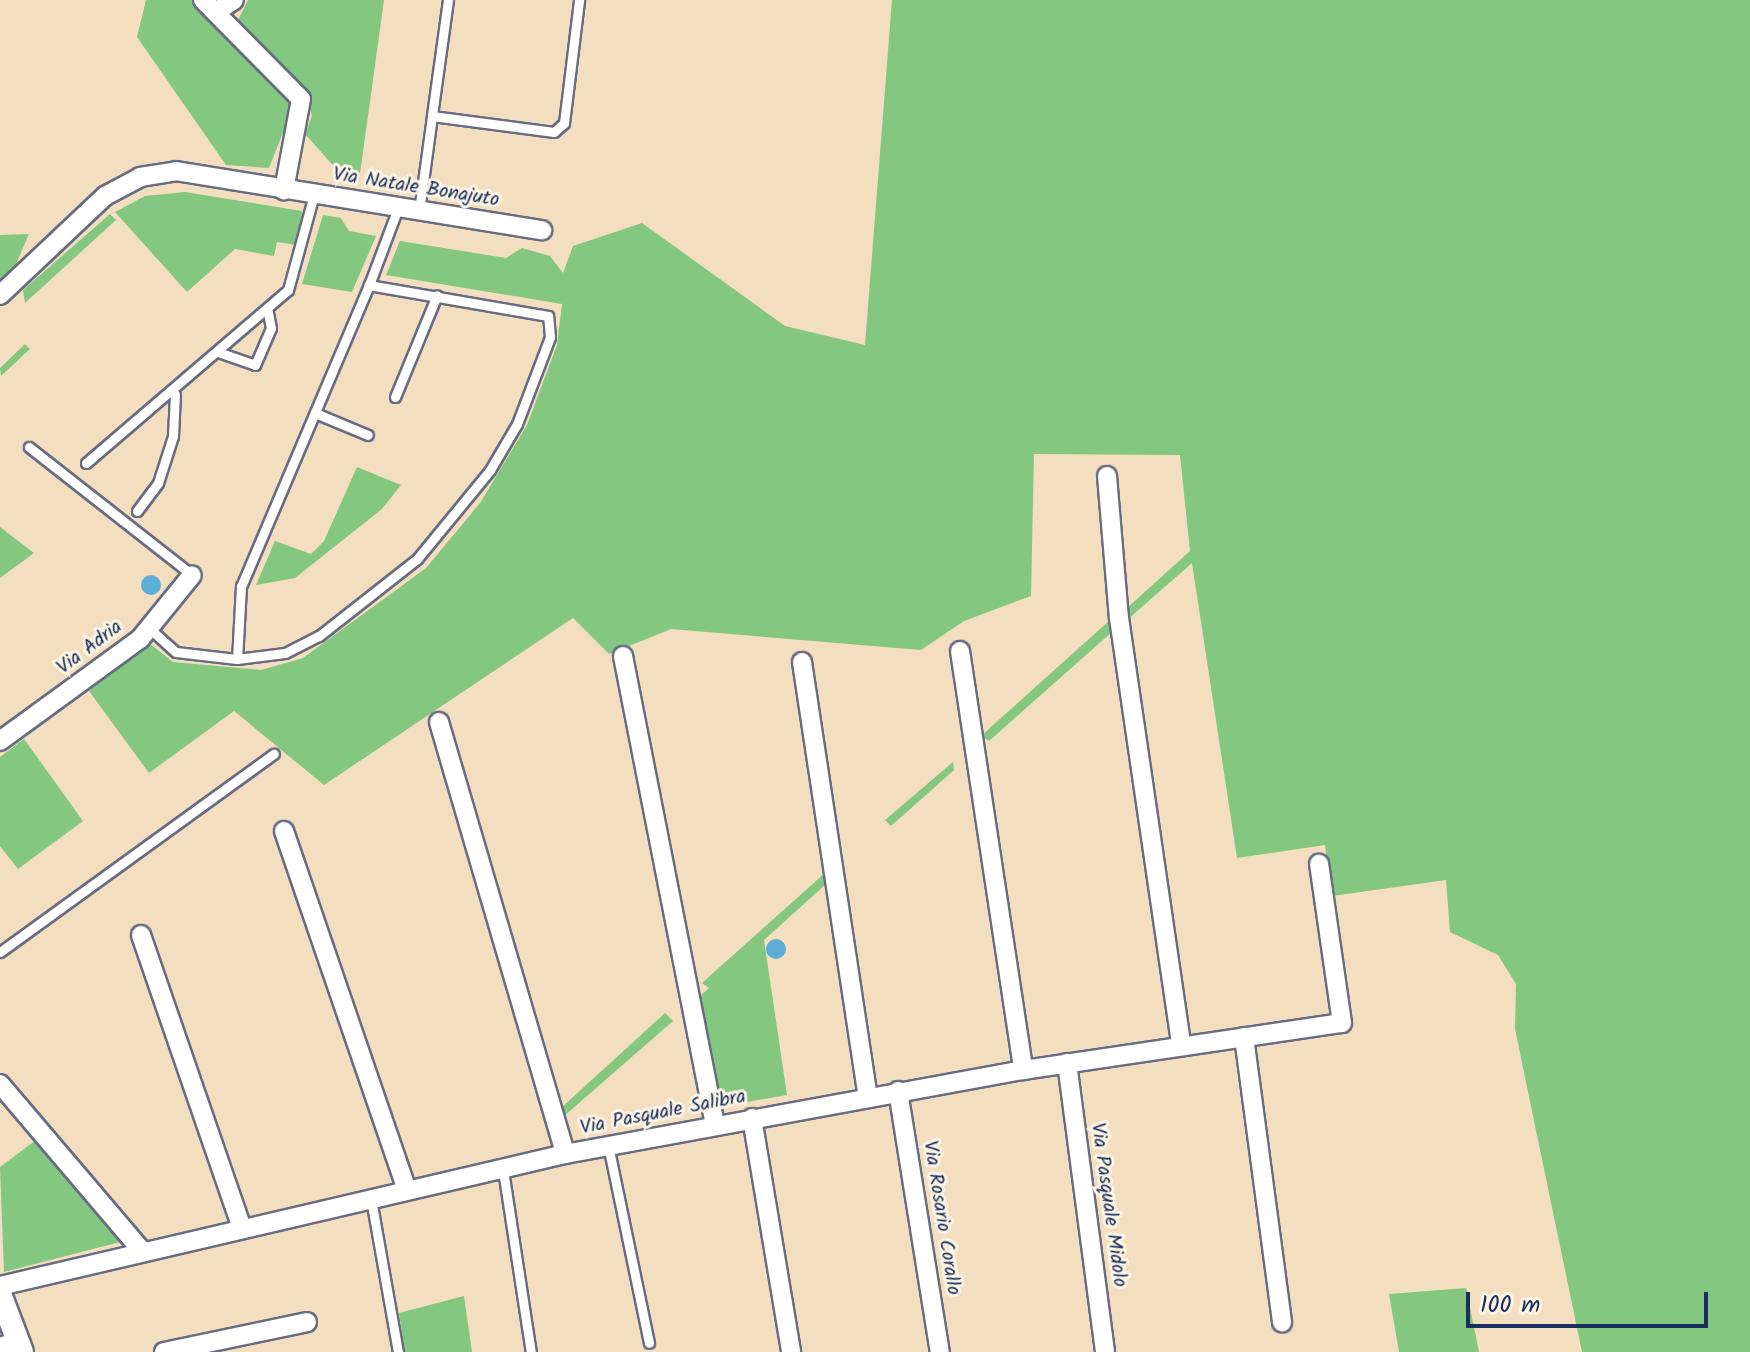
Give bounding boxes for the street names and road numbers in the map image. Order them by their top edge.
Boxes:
street label: Via Natale Bonajuto [331,163,501,213]
street label: Via Adria [53,616,127,680]
street label: Via Pasquale Salibra [578,1085,748,1141]
street label: Via Pasquale Midolo [1085,1121,1131,1289]
street label: Via Rosario Corallo [917,1139,965,1297]

